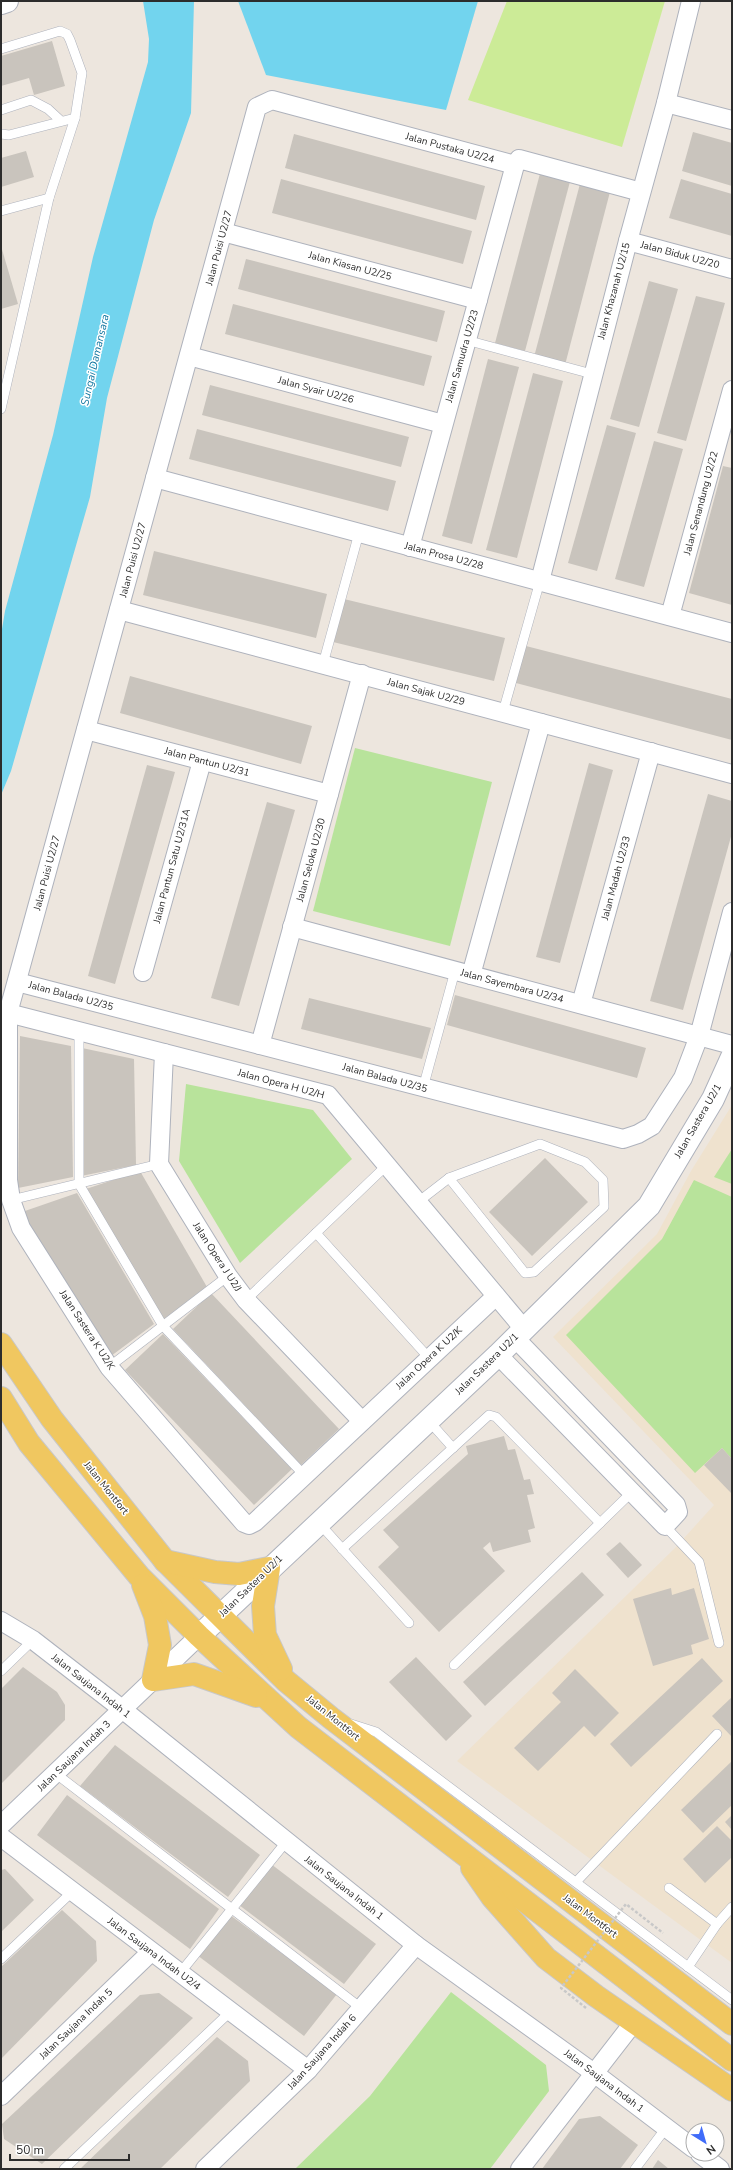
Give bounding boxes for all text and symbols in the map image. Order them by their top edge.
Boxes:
street label: Jalan Pustaka U2/24 [403,129,496,167]
street label: Jalan Puisi U2/27 [202,209,236,288]
street label: Jalan Biduk U2/20 [638,237,721,272]
street label: Jalan Khazanah U2/15 [594,241,634,342]
street label: Jalan Kiasan U2/25 [306,248,393,284]
street label: Jalan Samudra U2/23 [442,308,482,405]
water label: Sungai Damansara [77,313,113,407]
street label: Jalan Syair U2/26 [276,373,356,407]
street label: Jalan Senandung U2/22 [680,450,722,557]
street label: Jalan Puisi U2/27 [116,521,150,600]
street label: Jalan Prosa U2/28 [402,538,485,573]
street label: Jalan Sajak U2/29 [385,675,466,709]
street label: Jalan Pantun U2/31 [162,744,251,780]
street label: Jalan Pantun Satu U2/31A [150,807,194,926]
street label: Jalan Seloka U2/30 [293,817,329,904]
street label: Jalan Puisi U2/27 [30,834,64,913]
street label: Jalan Madah U2/33 [598,834,634,923]
street label: Jalan Sayembara U2/34 [458,965,565,1006]
street label: Jalan Balada U2/35 [26,978,115,1014]
street label: Jalan Balada U2/35 [340,1060,429,1096]
street label: Jalan Opera H U2/H [235,1065,326,1102]
street label: Jalan Sastera U2/1 [671,1081,725,1162]
street label: Jalan Opera J U2/J [189,1219,245,1294]
street label: Jalan Sastera K U2/K [55,1287,118,1373]
street label: Jalan Opera K U2/K [392,1323,466,1393]
street label: Jalan Sastera U2/1 [451,1330,522,1399]
street label: Jalan Montfort [80,1458,132,1518]
street label: Jalan Sastera U2/1 [215,1552,286,1621]
street label: Jalan Saujana Indah 1 [48,1650,134,1721]
street label: Jalan Montfort [303,1692,363,1744]
street label: Jalan Saujana Indah 3 [34,1717,114,1795]
street label: Jalan Saujana Indah 1 [301,1852,387,1923]
street label: Jalan Montfort [559,1890,620,1941]
street label: Jalan Saujana Indah U2/4 [104,1914,203,1994]
street label: Jalan Saujana Indah 5 [36,1985,116,2063]
street label: Jalan Saujana Indah 6 [284,2011,360,2093]
street label: Jalan Saujana Indah 1 [560,2046,647,2116]
north arrow [685,2122,725,2162]
scale bar [10,2136,129,2162]
text: N [703,2141,719,2158]
text: 50 m [16,2142,44,2158]

